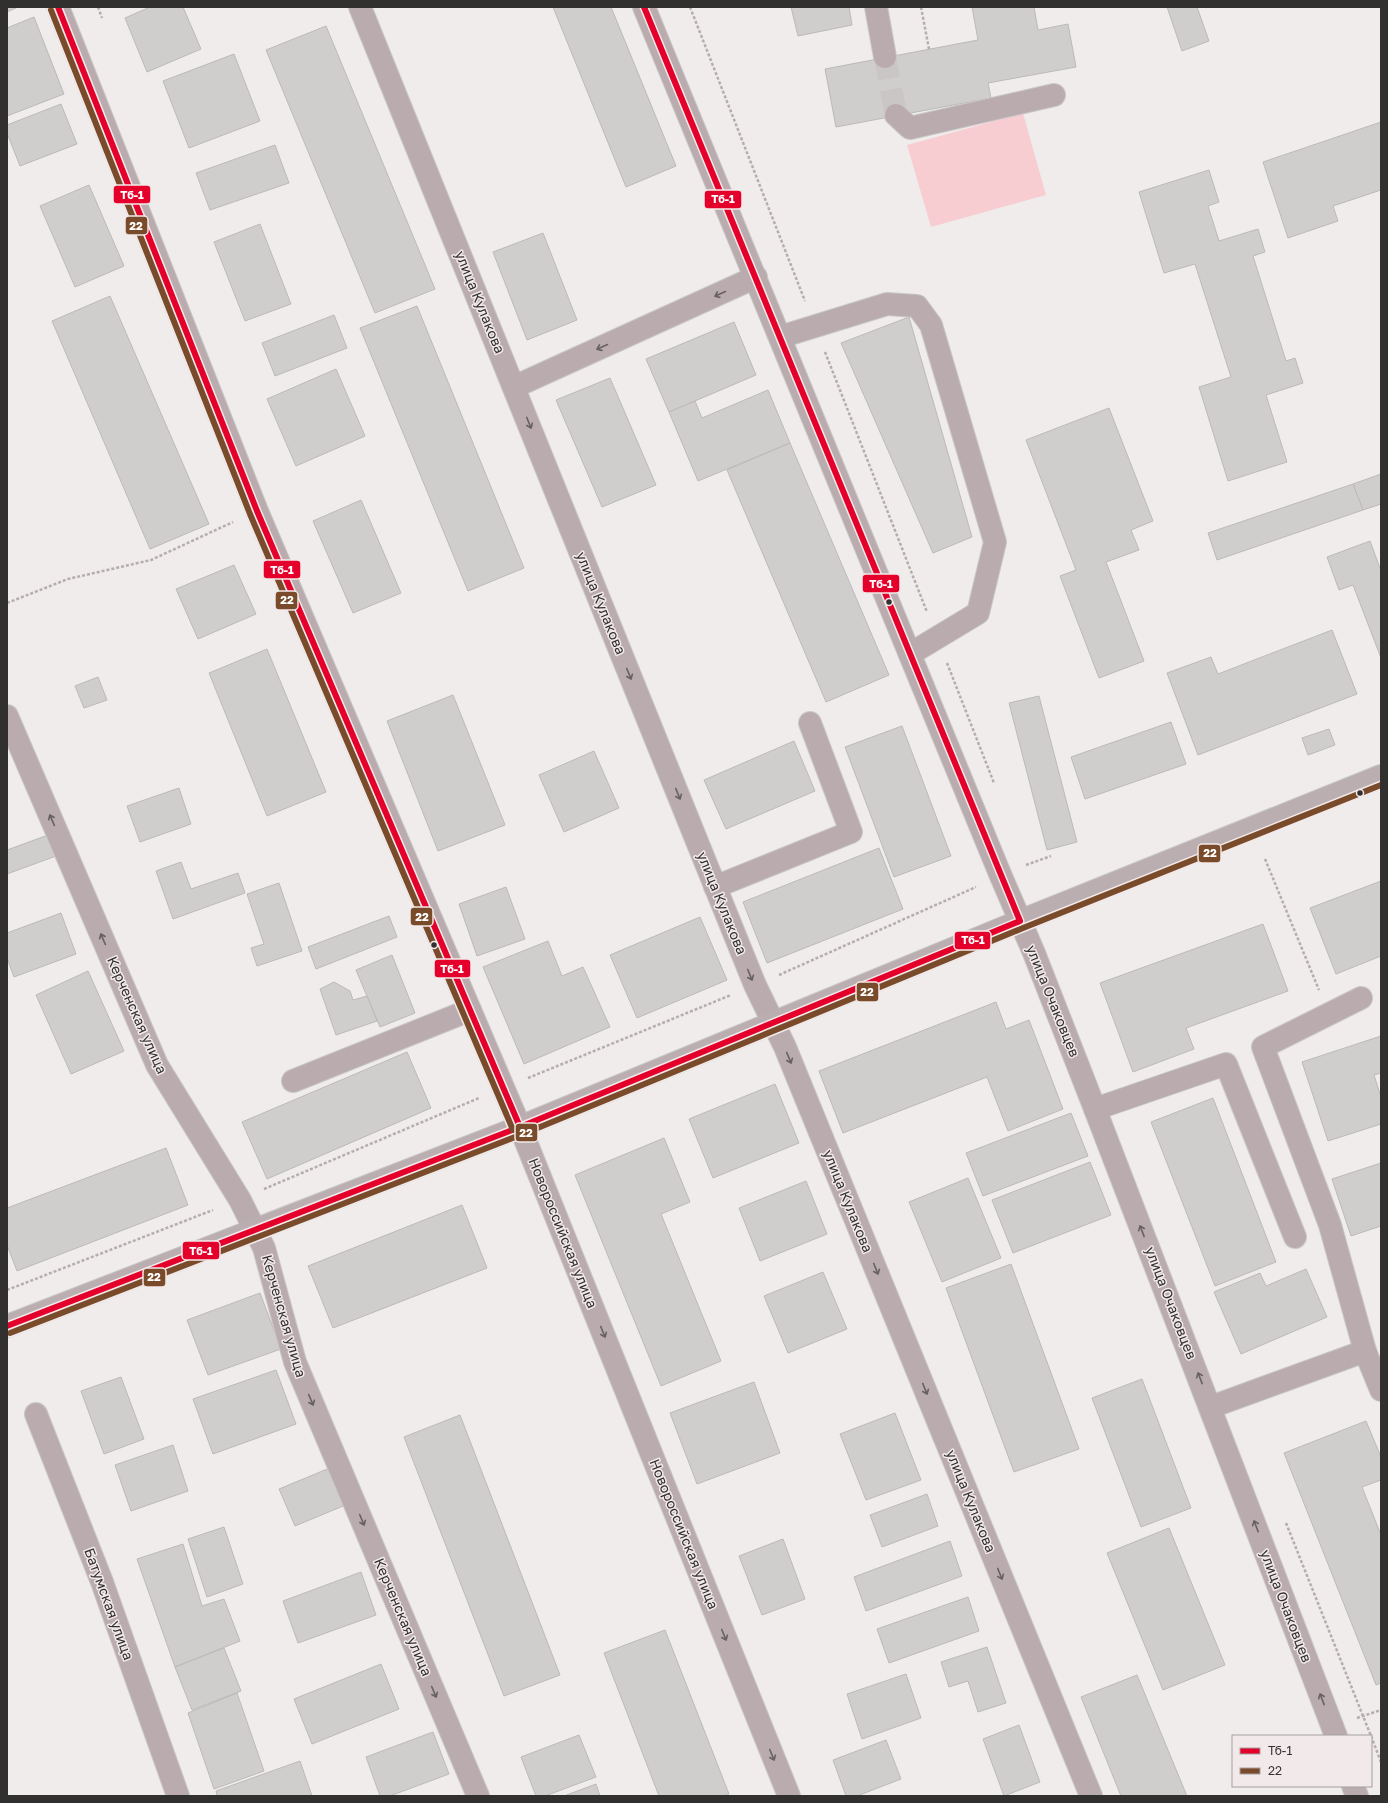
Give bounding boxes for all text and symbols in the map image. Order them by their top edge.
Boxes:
line badge: Тб-1 [113,185,151,204]
text: Тб-1 [120,188,144,201]
line badge: Тб-1 [704,190,742,209]
text: Тб-1 [711,192,735,205]
line badge: 22 [125,216,148,235]
text: 22 [129,219,143,232]
street label: улица Кулакова [452,248,509,356]
one-way arrow [715,290,727,298]
one-way arrow [596,344,608,351]
one-way arrow [525,416,533,428]
street label: улица Кулакова [573,549,630,657]
line badge: Тб-1 [263,560,301,579]
text: Тб-1 [270,563,294,576]
line badge: Тб-1 [862,574,900,593]
text: Тб-1 [869,577,893,590]
line badge: 22 [275,591,298,610]
text: 22 [280,593,294,606]
unlabelled marker [884,597,894,607]
one-way arrow [626,667,634,679]
one-way arrow [674,788,682,800]
unlabelled marker [1355,788,1365,798]
one-way arrow [48,814,55,826]
line badge: 22 [1198,844,1221,863]
text: 22 [1203,846,1217,859]
street label: улица Кулакова [694,849,751,957]
line badge: 22 [410,907,433,926]
text: 22 [415,910,429,923]
line badge: Тб-1 [954,931,991,950]
one-way arrow [99,933,106,945]
text: Тб-1 [961,933,985,946]
unlabelled marker [429,940,439,950]
street label: улица Очаковцев [1023,942,1084,1059]
street label: Керченская улица [104,953,171,1076]
line badge: Тб-1 [434,959,471,978]
text: Тб-1 [440,962,464,975]
one-way arrow [747,968,755,980]
line badge: 22 [856,982,879,1002]
text: 22 [860,985,874,998]
one-way arrow [786,1051,794,1063]
line badge: 22 [515,1123,538,1142]
text: 22 [519,1126,533,1139]
street label: улица Кулакова [820,1147,877,1255]
street label: Новороссийская улица [525,1155,601,1310]
one-way arrow [1138,1225,1146,1237]
line badge: Тб-1 [182,1241,220,1260]
text: Тб-1 [189,1244,213,1257]
street label: улица Очаковцев [1142,1244,1201,1362]
street label: Керченская улица [259,1253,310,1379]
one-way arrow [872,1262,880,1274]
line badge: 22 [143,1268,166,1287]
text: 22 [147,1270,161,1283]
one-way arrow [599,1326,607,1338]
one-way arrow [1195,1372,1203,1384]
one-way arrow [921,1382,929,1394]
one-way arrow [308,1394,316,1406]
street label: улица Кулакова [943,1447,1000,1555]
street label: Новороссийская улица [646,1456,722,1611]
one-way arrow [359,1514,366,1526]
one-way arrow [1251,1520,1259,1532]
street label: Батумская улица [81,1545,138,1662]
street label: улица Очаковцев [1257,1547,1316,1665]
street label: Керченская улица [371,1555,436,1678]
one-way arrow [997,1568,1005,1580]
one-way arrow [721,1628,728,1640]
one-way arrow [431,1685,439,1697]
one-way arrow [1317,1694,1325,1706]
legend [1232,1735,1372,1787]
text: Тб-1 [1268,1743,1292,1758]
one-way arrow [769,1749,777,1761]
text: 22 [1268,1763,1282,1778]

